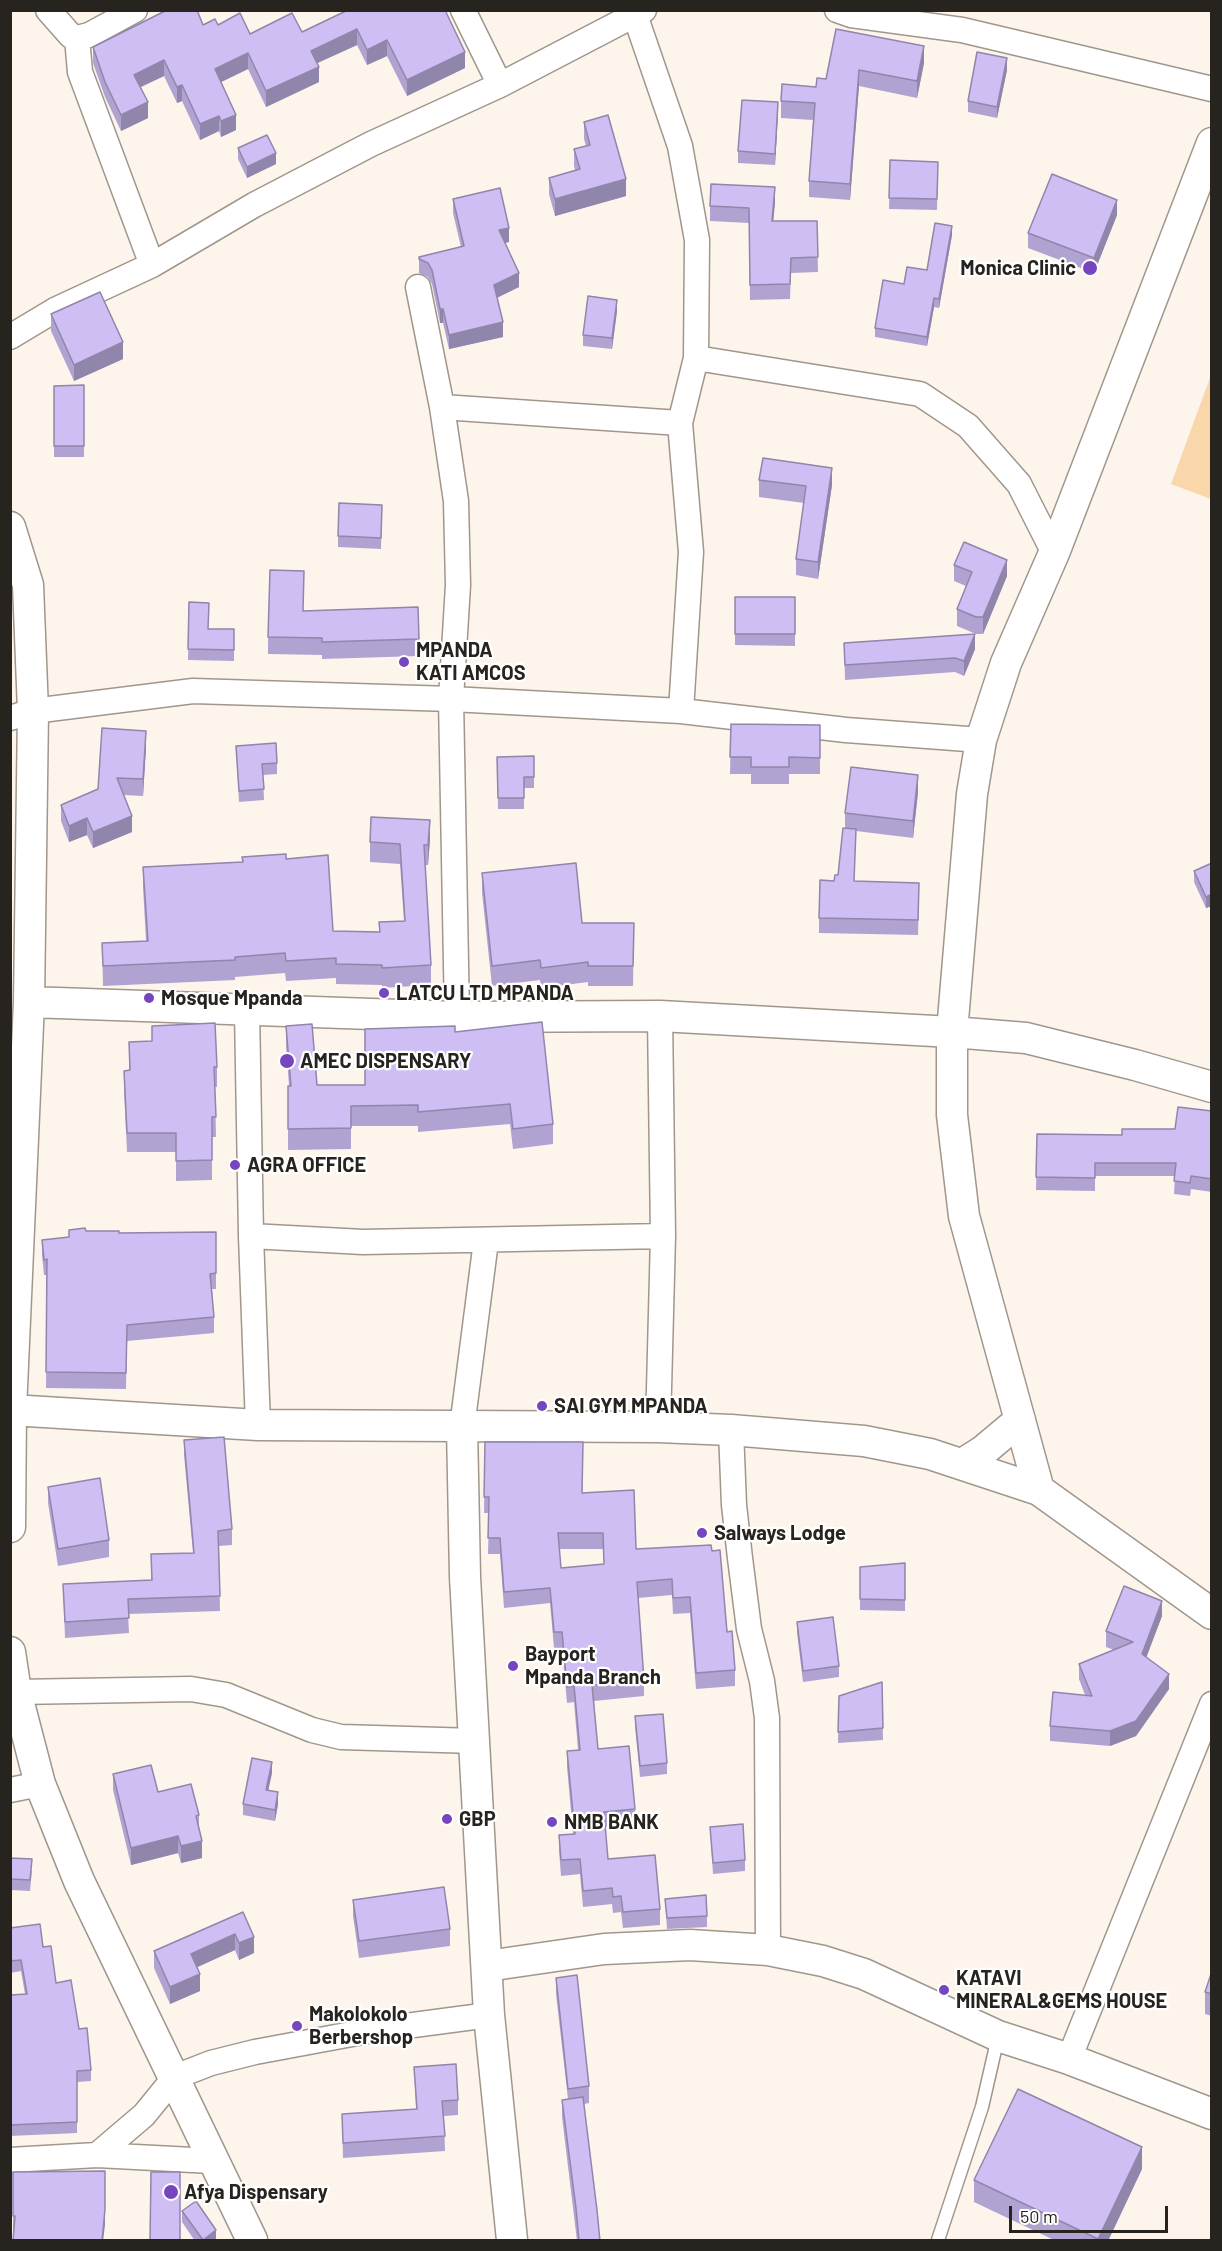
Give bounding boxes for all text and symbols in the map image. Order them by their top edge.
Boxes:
place label: Monica Clinic [960,256,1076,280]
marker: Monica Clinic [1081,259,1099,277]
place label: MPANDA KATI AMCOS [416,638,526,685]
marker: MPANDA KATI AMCOS [397,655,411,669]
place label: LATCU LTD MPANDA [396,981,574,1005]
place label: Mosque Mpanda [161,986,303,1010]
marker: LATCU LTD MPANDA [377,986,391,1000]
marker: Mosque Mpanda [142,991,156,1005]
place label: AMEC DISPENSARY [300,1049,471,1073]
marker: AMEC DISPENSARY [278,1052,296,1070]
place label: AGRA OFFICE [247,1153,366,1177]
marker: AGRA OFFICE [228,1158,242,1172]
place label: SAI GYM MPANDA [554,1394,708,1418]
marker: SAI GYM MPANDA [535,1399,549,1413]
place label: Salways Lodge [714,1521,846,1545]
marker: Salways Lodge [695,1526,709,1540]
place label: Bayport Mpanda Branch [525,1642,661,1689]
marker: Bayport Mpanda Branch [506,1659,520,1673]
place label: GBP [459,1807,496,1831]
place label: NMB BANK [564,1810,659,1834]
marker: GBP [440,1812,454,1826]
marker: NMB BANK [545,1815,559,1829]
place label: KATAVI MINERAL&GEMS HOUSE [956,1966,1167,2013]
marker: KATAVI MINERAL&GEMS HOUSE [937,1983,951,1997]
place label: Makolokolo Berbershop [309,2002,413,2049]
marker: Makolokolo Berbershop [290,2019,304,2033]
place label: Afya Dispensary [184,2180,328,2204]
marker: Afya Dispensary [162,2183,180,2201]
scale bar [1012,2194,1171,2232]
text: 50 m [1020,2205,1058,2227]

